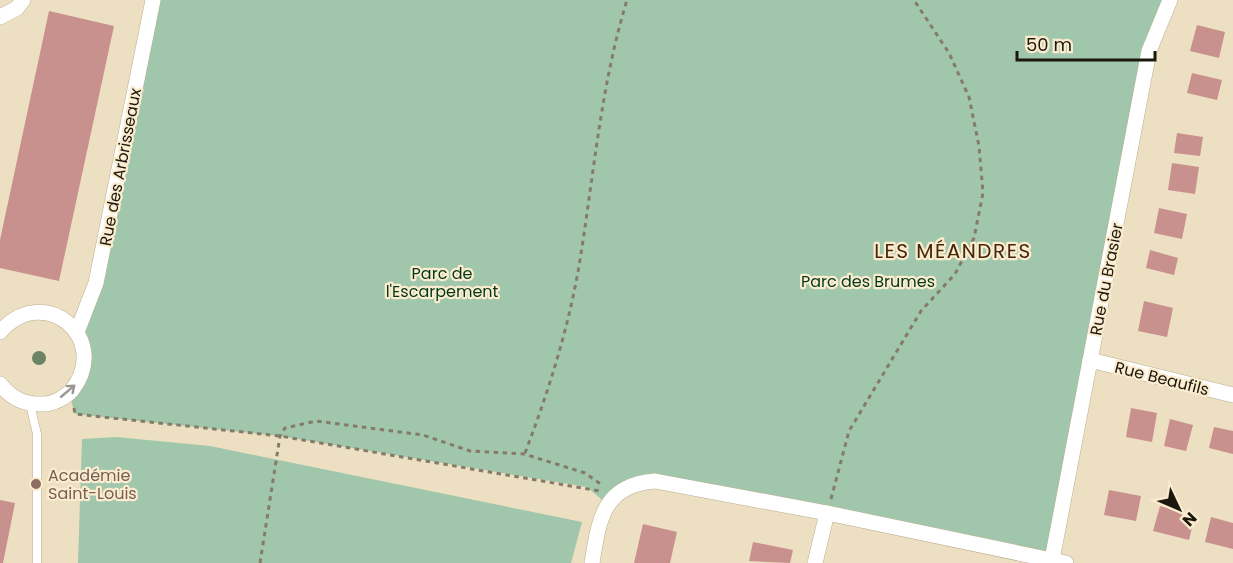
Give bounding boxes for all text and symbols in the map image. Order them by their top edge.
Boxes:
scale bar [1017,24,1155,62]
text: 50 m [1026,32,1072,57]
street label: Rue des Arbrisseaux [94,86,147,248]
street label: Rue du Brasier [1084,221,1129,337]
district label: LES MÉANDRES [874,237,1032,265]
park label: Parc de l'Escarpement [386,262,499,303]
park label: Parc des Brumes [801,270,935,293]
street label: Rue Beaufils [1112,356,1211,401]
one-way arrow [60,385,76,398]
place label: Académie Saint-Louis [48,464,137,505]
marker: Académie Saint-Louis [29,477,43,491]
north arrow [1149,479,1209,539]
text: N [1177,507,1202,531]

